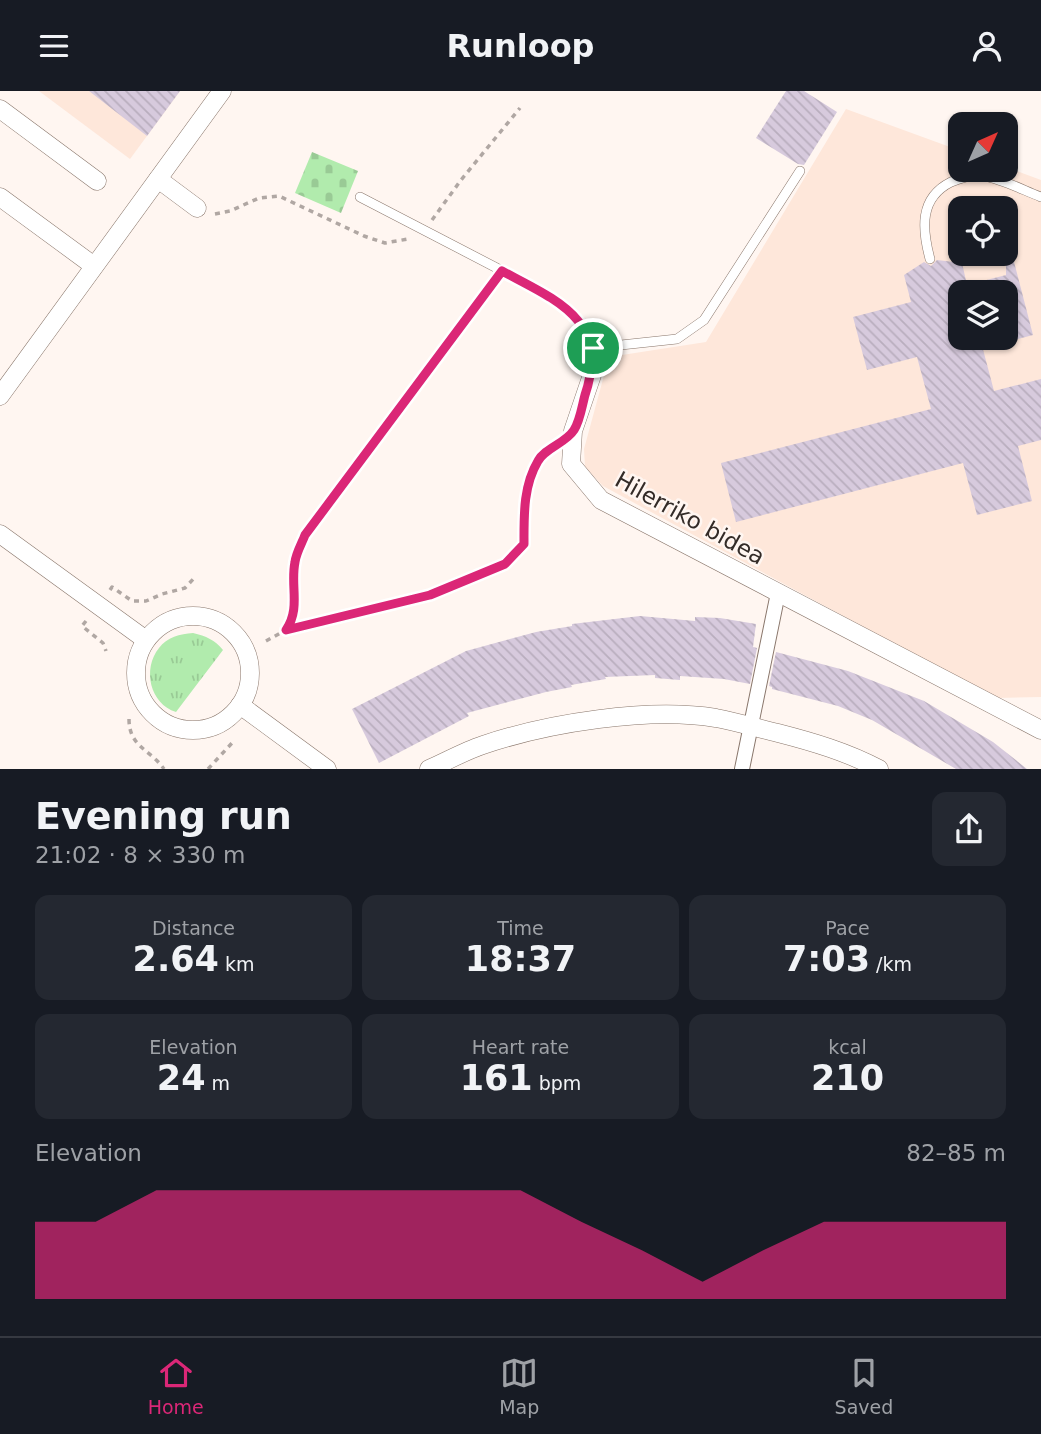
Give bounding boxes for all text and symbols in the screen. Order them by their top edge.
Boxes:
icon: menu [35,27,73,65]
text: Runloop [446,27,595,65]
icon: person [968,27,1006,65]
north arrow [948,112,1018,182]
map controls [948,112,1018,350]
button: locate [948,196,1018,266]
button: layers [948,280,1018,350]
pin [563,318,623,378]
icon: arrive [574,329,612,367]
street label: Hilerriko bidea [611,466,769,570]
button: share [932,792,1006,866]
text: Evening run [35,794,292,838]
text: 21:02 · 8 × 330 m [35,842,245,868]
text: Distance [152,917,235,939]
text: Time [497,917,544,939]
text: Pace [825,917,870,939]
text: 2.64 [133,939,219,979]
text: 18:37 [465,939,576,979]
text: 7:03 [783,939,870,979]
text: km [219,953,254,975]
text: /km [870,953,912,975]
text: Elevation [149,1036,238,1058]
text: Heart rate [472,1036,569,1058]
text: kcal [828,1036,867,1058]
text: 24 [157,1058,206,1098]
text: 161 [460,1058,533,1098]
text: 210 [811,1058,884,1098]
text: m [206,1072,230,1094]
text: bpm [533,1072,581,1094]
text: Elevation [35,1140,142,1166]
text: 82–85 m [906,1140,1006,1166]
tab: Home [148,1354,204,1418]
tab: Map [499,1354,539,1418]
tab: Saved [835,1354,893,1418]

